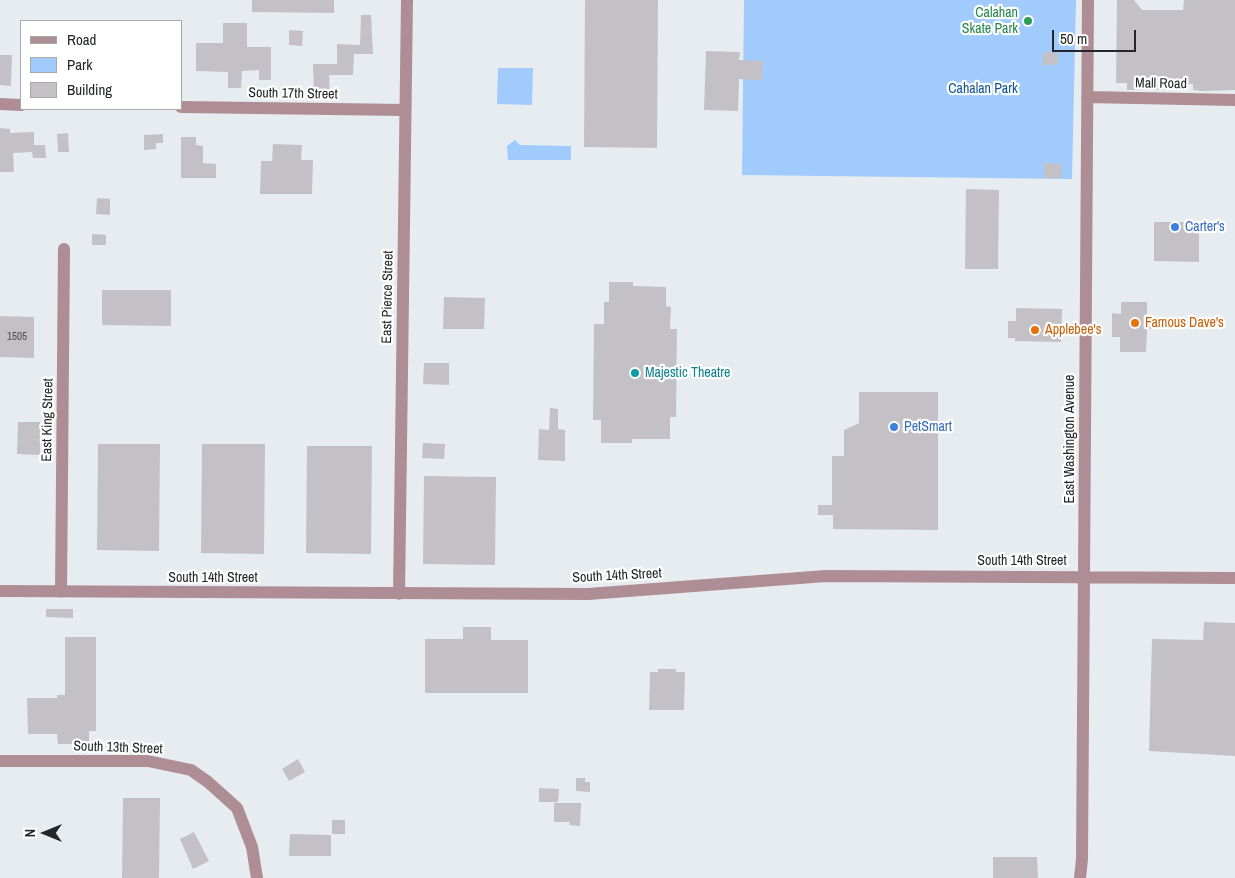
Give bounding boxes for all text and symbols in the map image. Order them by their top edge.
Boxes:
place label: Calahan Skate Park [962,5,1018,38]
marker: Calahan Skate Park [1022,15,1034,27]
legend [20,20,182,110]
scale bar [1055,20,1139,52]
text: 50 m [1060,28,1087,49]
text: Road [67,29,96,50]
text: Park [67,54,92,75]
street label: Mall Road [1135,75,1187,93]
text: Building [67,79,112,100]
park label: Cahalan Park [948,81,1018,97]
street label: South 17th Street [248,85,338,103]
place label: Carter's [1185,219,1225,235]
marker: Carter's [1169,221,1181,233]
street label: East Pierce Street [379,250,397,344]
place label: Famous Dave's [1145,315,1224,331]
marker: Famous Dave's [1129,317,1141,329]
place label: Applebee's [1045,322,1101,338]
marker: Applebee's [1029,324,1041,336]
house number: 1505 [7,330,27,344]
place label: Majestic Theatre [645,365,730,381]
marker: Majestic Theatre [629,367,641,379]
street label: East Washington Avenue [1062,375,1078,503]
street label: East King Street [39,378,57,462]
place label: PetSmart [904,419,952,435]
marker: PetSmart [888,421,900,433]
street label: South 14th Street [977,553,1067,569]
street label: South 14th Street [572,565,662,587]
street label: South 14th Street [168,570,258,586]
street label: South 13th Street [73,738,163,758]
north arrow [20,808,70,858]
text: N [21,829,39,837]

